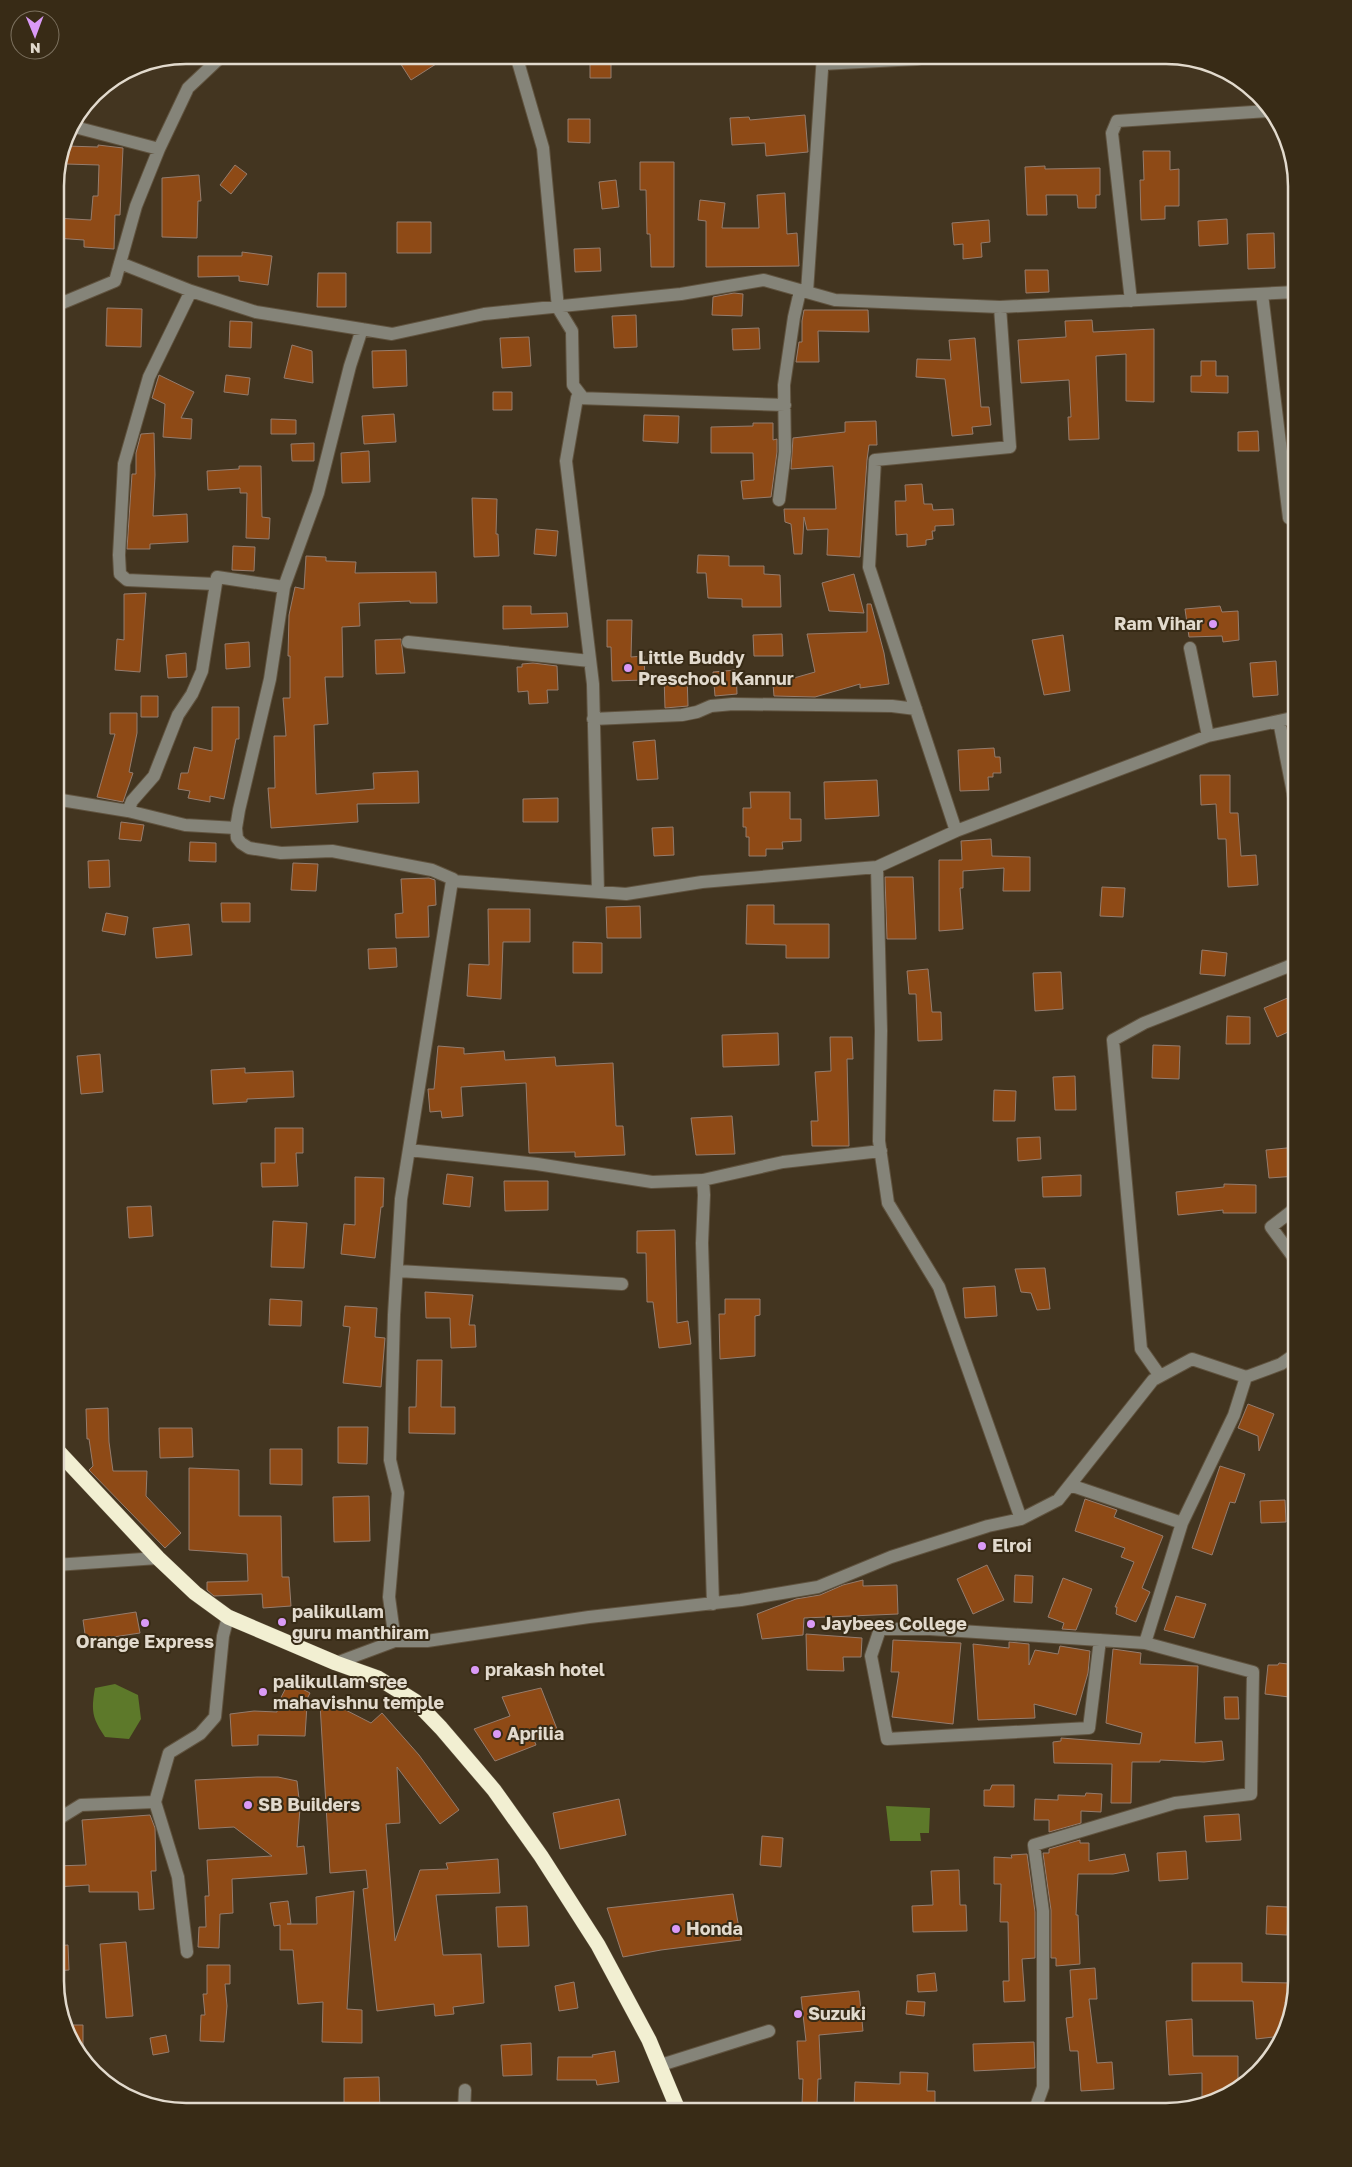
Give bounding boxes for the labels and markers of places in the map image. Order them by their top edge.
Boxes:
place label: Ram Vihar [1114,612,1203,634]
marker: Ram Vihar [1207,618,1219,630]
place label: Little Buddy Preschool Kannur [638,646,794,689]
marker: Little Buddy Preschool Kannur [622,662,634,674]
place label: Elroi [992,1534,1032,1556]
marker: Elroi [976,1540,988,1552]
place label: palikullam guru manthiram [292,1600,429,1643]
place label: Jaybees College [821,1612,967,1634]
marker: palikullam guru manthiram [276,1616,288,1628]
marker: Orange Express [139,1617,151,1629]
marker: Jaybees College [805,1618,817,1630]
place label: Orange Express [76,1630,214,1652]
place label: prakash hotel [485,1658,605,1680]
marker: prakash hotel [469,1664,481,1676]
place label: palikullam sree mahavishnu temple [273,1670,445,1713]
marker: palikullam sree mahavishnu temple [257,1686,269,1698]
place label: Aprilia [507,1722,564,1744]
marker: Aprilia [491,1728,503,1740]
place label: SB Builders [258,1793,360,1815]
marker: SB Builders [242,1799,254,1811]
place label: Honda [686,1917,743,1939]
marker: Honda [670,1923,682,1935]
place label: Suzuki [808,2002,866,2024]
marker: Suzuki [792,2008,804,2020]

